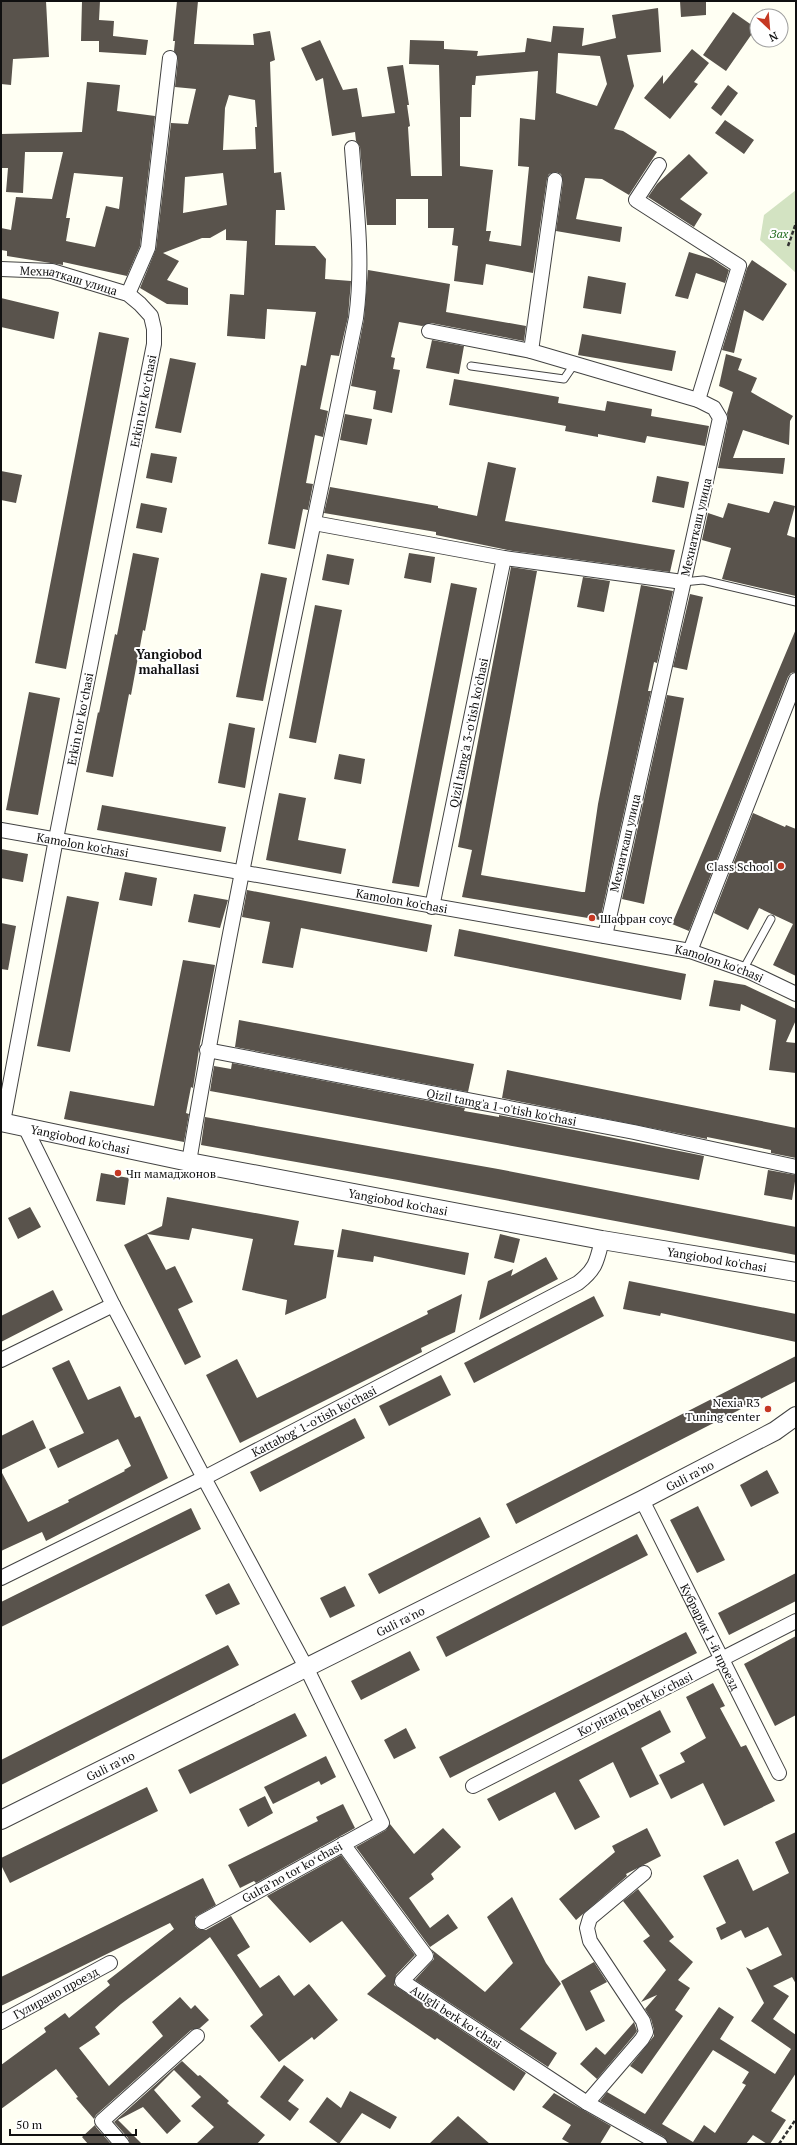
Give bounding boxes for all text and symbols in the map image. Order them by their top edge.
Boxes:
north arrow [749,8,789,48]
text: N [766,29,780,45]
park label: Зах [770,226,789,241]
street label: Мехнаткаш улица [19,262,119,298]
street label: Erkin tor koʻchasi [127,353,159,449]
street label: Мехнаткаш улица [677,476,715,578]
district label: Yangiobod mahallasi [136,645,202,678]
street label: Qizil tamg'a 3-o'tish ko'chasi [445,656,491,809]
street label: Erkin tor koʻchasi [64,671,96,767]
street label: Мехнаткаш улица [606,792,644,894]
street label: Kamolon ko'chasi [36,829,130,860]
place label: Class School [706,859,773,874]
marker: Class School [776,861,786,871]
street label: Kamolon ko'chasi [355,885,449,916]
place label: Шафран соус [600,911,673,926]
marker: Шафран соус [587,913,597,923]
street label: Kamolon ko'chasi [674,941,767,985]
street label: Qizil tamg'a 1-o'tish ko'chasi [425,1085,578,1128]
street label: Yangiobod ko'chasi [29,1121,132,1157]
place label: Чп мамаджонов [126,1166,216,1181]
marker: Чп мамаджонов [113,1168,123,1178]
street label: Yangiobod ko'chasi [347,1185,450,1218]
street label: Yangiobod ko'chasi [666,1243,768,1275]
street label: Kattabog' 1-o'tish ko'chasi [249,1382,379,1460]
place label: Nexia R3 Tuning center [685,1395,760,1424]
marker: Nexia R3 Tuning center [763,1404,773,1414]
street label: Guli ra'no [663,1457,716,1494]
street label: Кубрарик 1-й проезд [678,1581,744,1693]
street label: Guli ra'no [373,1602,427,1639]
street label: Koʻpirariq berk koʻchasi [575,1668,695,1740]
street label: Guli ra'no [83,1747,137,1784]
street label: Gulraʼno tor koʻchasi [239,1838,345,1906]
street label: Гулирано проезд [10,1963,101,2022]
street label: Aulgli berk koʻchasi [408,1982,505,2052]
scale bar [10,2111,136,2137]
text: 50 m [16,2117,43,2132]

